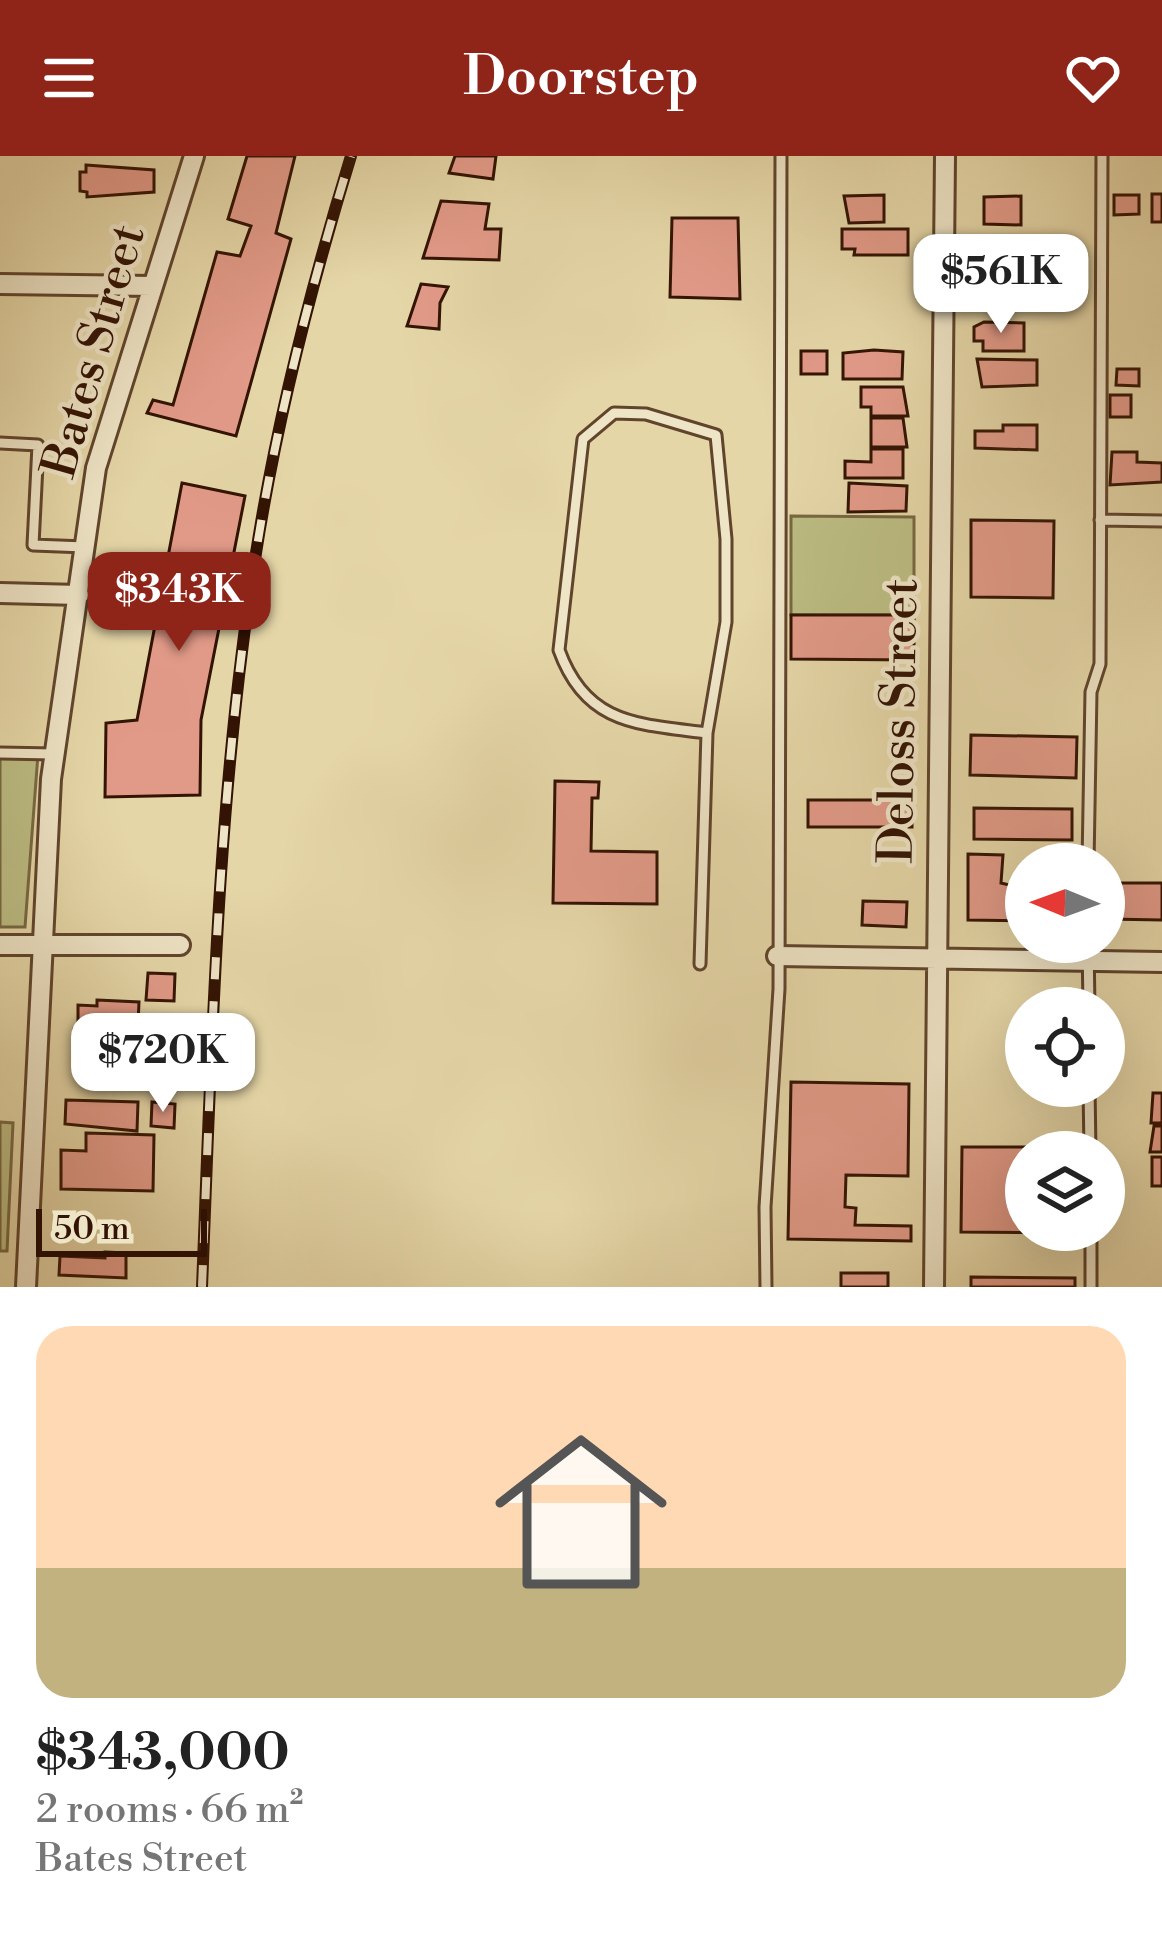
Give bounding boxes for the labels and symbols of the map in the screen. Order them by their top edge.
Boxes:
street label: Bates Street [30,218,160,485]
pin: $561K [917,234,1085,336]
pin: $343K [95,552,263,654]
street label: Deloss Street [868,578,932,864]
north arrow [1005,843,1125,963]
pin: $720K [79,1013,247,1115]
scale bar [36,1203,207,1256]

